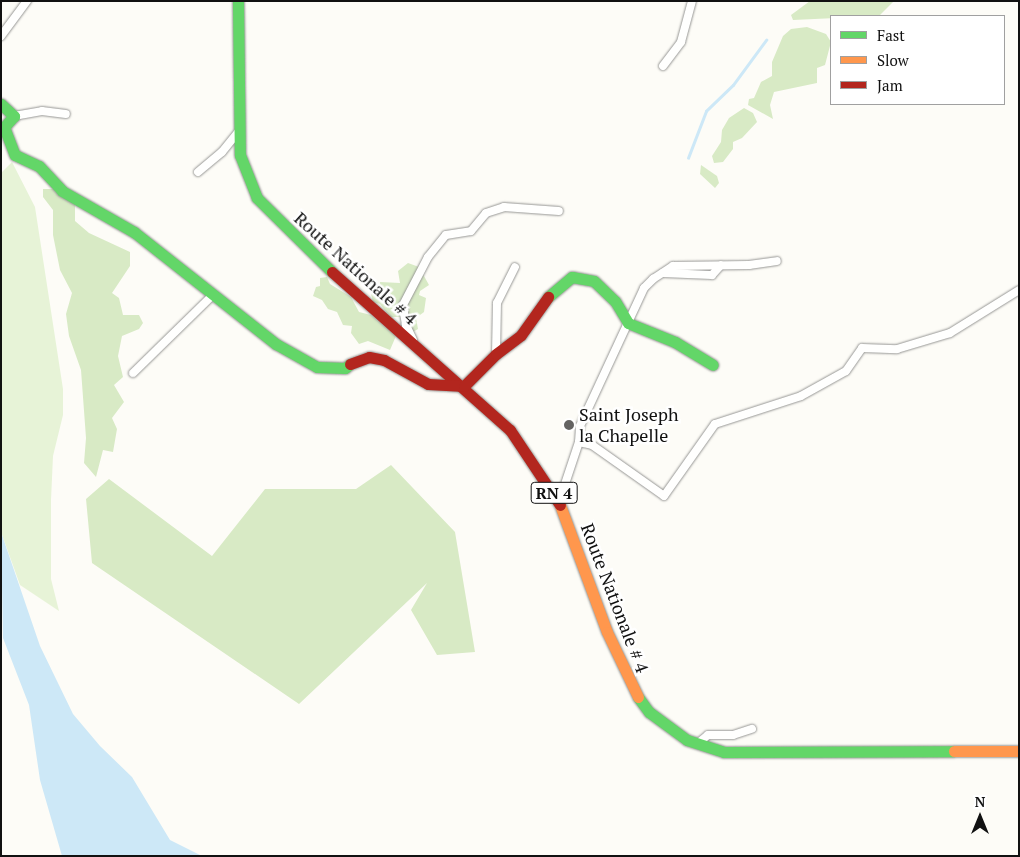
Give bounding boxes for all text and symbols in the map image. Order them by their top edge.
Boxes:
legend [830,15,1005,105]
text: Fast [877,25,905,45]
text: Slow [877,50,909,70]
text: Jam [877,75,903,95]
street label: Route Nationale # 4 [290,207,422,329]
place label: Saint Joseph la Chapelle [579,404,679,446]
marker: Saint Joseph la Chapelle [563,419,575,431]
road number: RN 4 [530,479,578,506]
street label: Route Nationale # 4 [577,520,653,676]
north arrow [955,792,1005,842]
text: N [975,792,985,811]

